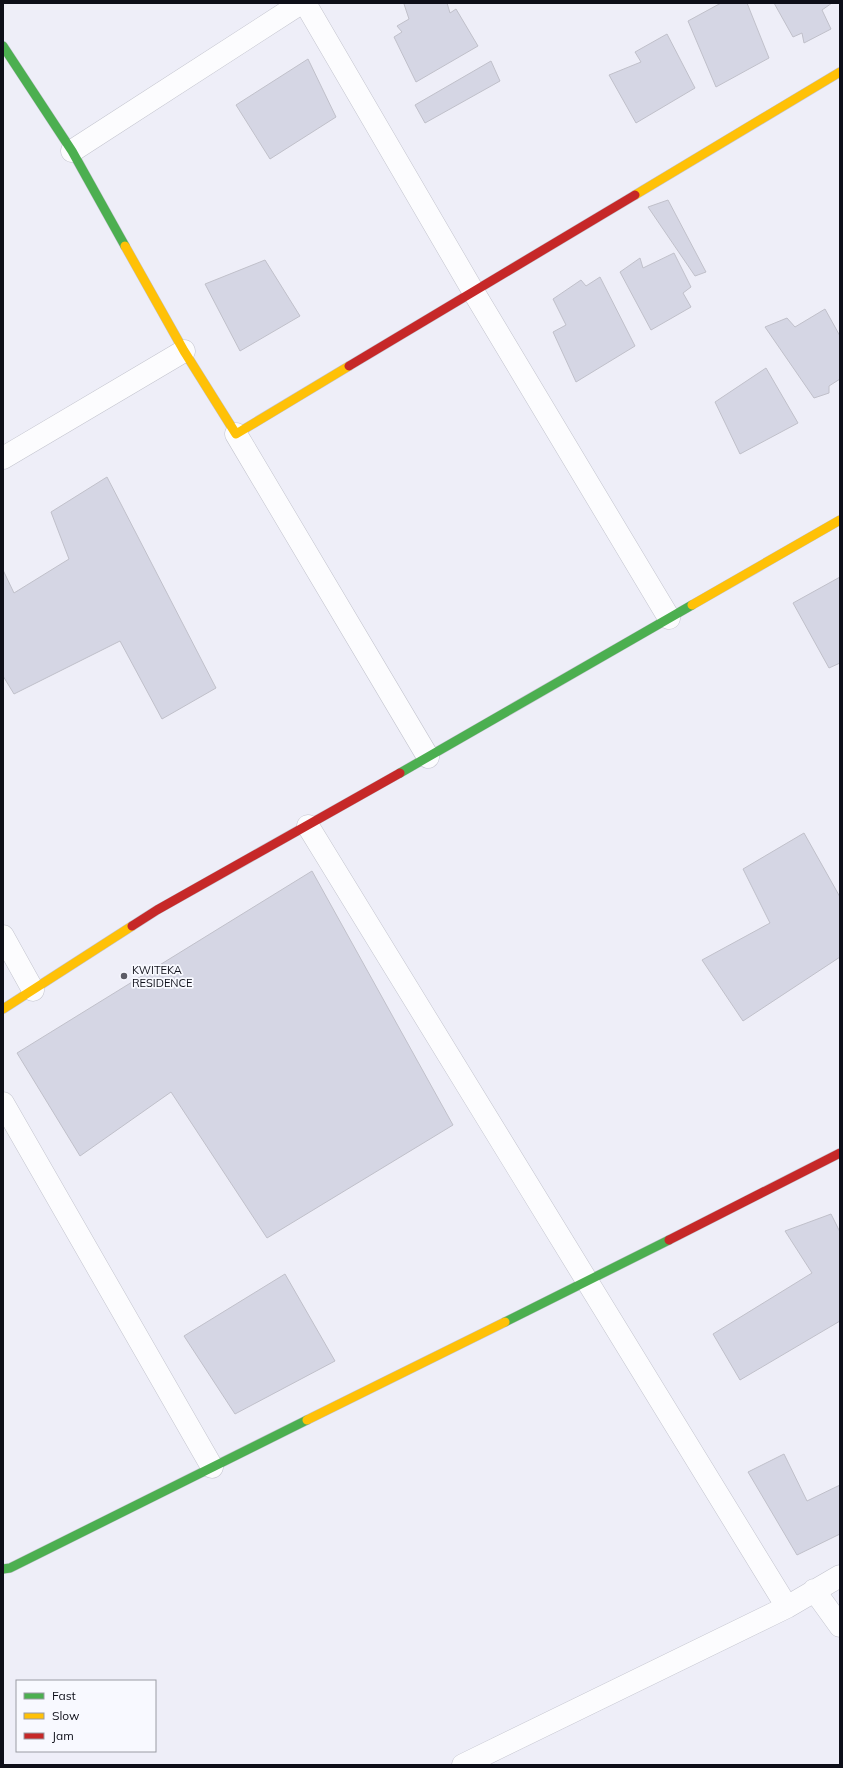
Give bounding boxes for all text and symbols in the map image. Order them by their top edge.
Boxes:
place label: KWITEKA RESIDENCE [132,963,193,990]
marker: KWITEKA RESIDENCE [119,971,129,981]
legend [16,1680,156,1752]
text: Fast [52,1688,76,1703]
text: Slow [52,1708,80,1723]
text: Jam [52,1728,74,1743]

